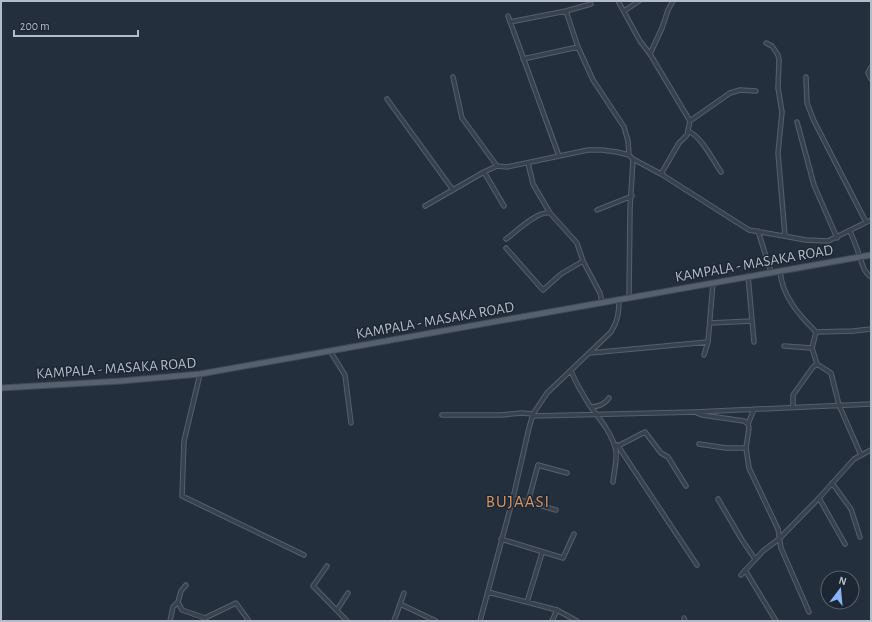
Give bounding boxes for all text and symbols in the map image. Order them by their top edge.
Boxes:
scale bar [14,12,138,38]
text: 200 m [20,20,50,32]
street label: KAMPALA - MASAKA ROAD [674,242,835,285]
street label: KAMPALA - MASAKA ROAD [355,299,516,342]
street label: KAMPALA - MASAKA ROAD [36,355,197,382]
district label: BUJAASI [486,493,550,510]
north arrow [820,570,860,610]
text: N [837,575,848,587]

